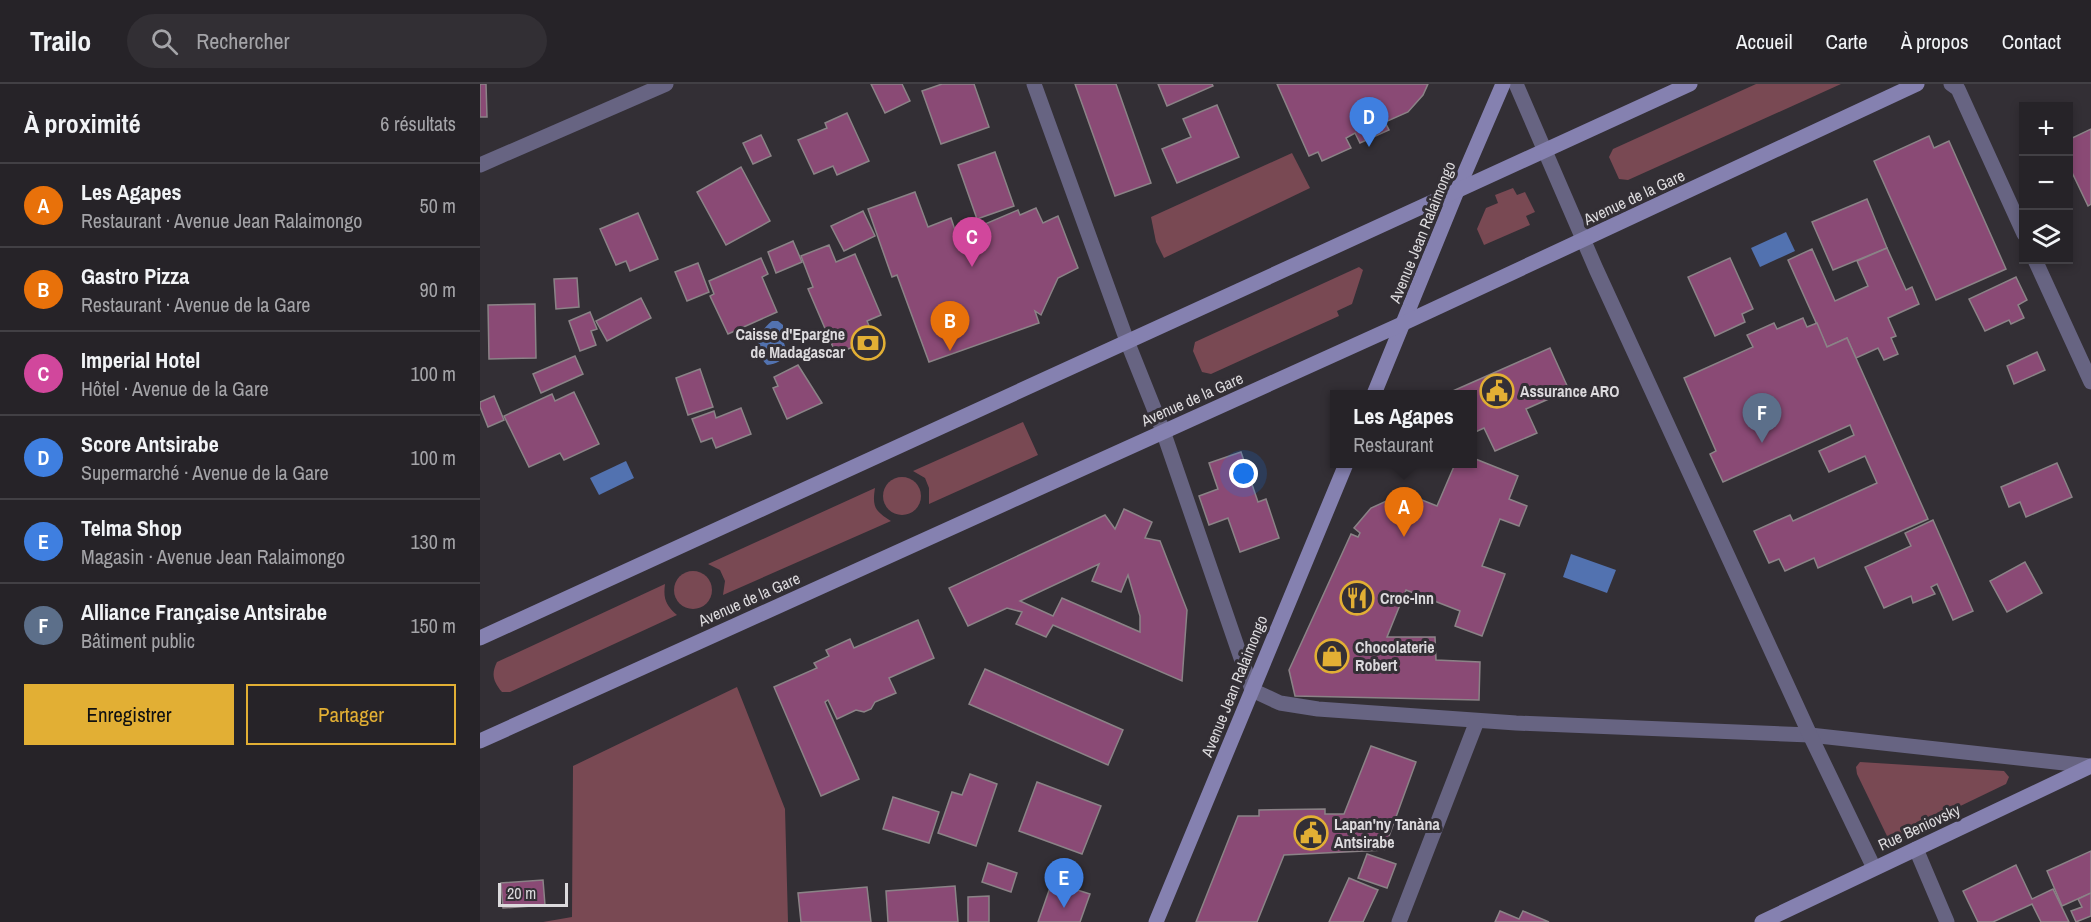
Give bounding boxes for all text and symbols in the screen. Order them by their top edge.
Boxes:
search box [127,14,547,68]
text: Trailo [30,22,91,60]
icon: search [148,25,181,58]
text: Rechercher [196,26,290,56]
text: Accueil [1736,27,1793,56]
text: Carte [1826,27,1868,56]
text: À propos [1901,27,1969,56]
text: Contact [2002,27,2061,56]
pin: D [1350,98,1388,147]
map controls [2019,102,2073,264]
button: + [2019,102,2073,156]
text: À proximité [24,106,141,141]
text: 6 résultats [380,110,456,137]
button: − [2019,156,2073,210]
street label: Avenue Jean Ralaimongo [1383,158,1460,307]
street label: Avenue de la Gare [1579,164,1688,230]
text: Les Agapes [81,177,182,207]
text: A [38,192,49,219]
text: 50 m [420,192,456,219]
text: Restaurant · Avenue Jean Ralaimongo [81,207,362,234]
button: layers [2019,210,2073,264]
pin: C [952,218,992,267]
text: Gastro Pizza [81,261,189,291]
text: B [38,276,49,303]
text: 90 m [420,276,456,303]
text: Restaurant · Avenue de la Gare [81,291,310,318]
pin: B [930,302,970,351]
place label: Caisse d'Epargne de Madagascar [735,323,846,363]
bank icon: Caisse d'Epargne de Madagascar [850,325,886,361]
text: Imperial Hotel [81,345,200,375]
text: C [38,360,49,387]
text: 100 m [410,360,456,387]
street label: Avenue de la Gare [1137,367,1246,432]
public building icon: Assurance ARO [1479,373,1515,409]
text: Hôtel · Avenue de la Gare [81,375,269,402]
place label: Assurance ARO [1520,380,1619,402]
popup [1330,390,1477,468]
pin: F [1742,394,1782,443]
text: Les Agapes [1353,401,1454,431]
text: Score Antsirabe [81,429,219,459]
text: Restaurant [1353,431,1433,458]
text: D [38,444,49,471]
text: 100 m [410,444,456,471]
text: Supermarché · Avenue de la Gare [81,459,329,486]
your location [1229,459,1258,488]
pin: A [1384,488,1424,537]
text: Telma Shop [81,513,182,543]
text: E [38,528,49,555]
text: 130 m [410,528,456,555]
text: Magasin · Avenue Jean Ralaimongo [81,543,345,570]
street label: Avenue de la Gare [694,567,803,632]
restaurant icon: Croc-Inn [1339,580,1375,616]
place label: Croc-Inn [1380,587,1434,609]
text: Alliance Française Antsirabe [81,597,327,627]
text: F [38,612,49,639]
text: 150 m [410,612,456,639]
street label: Avenue Jean Ralaimongo [1195,612,1272,761]
text: Bâtiment public [81,627,195,654]
place label: Chocolaterie Robert [1355,636,1434,676]
shop icon: Chocolaterie Robert [1314,638,1350,674]
button: Enregistrer [24,684,234,745]
button: Partager [246,684,456,745]
street label: Rue Beniovsky [1874,798,1964,856]
place label: Lapan'ny Tanàna Antsirabe [1334,813,1440,853]
public building icon: Lapan'ny Tanàna Antsirabe [1293,815,1329,851]
pin: E [1044,858,1084,908]
scale bar [498,880,568,908]
text: 20 m [507,882,536,904]

